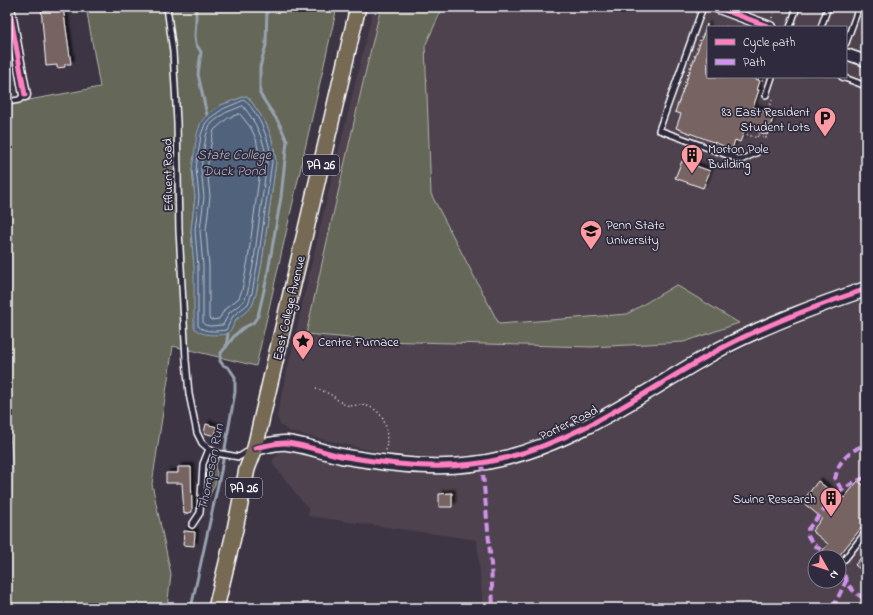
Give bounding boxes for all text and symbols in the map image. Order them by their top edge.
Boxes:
legend [707,26,847,78]
text: Cycle path [743,34,795,53]
text: Path [743,54,766,72]
place label: 83 East Resident Student Lots [721,103,811,137]
parking icon: 83 East Resident Student Lots [812,105,838,138]
street label: Effluent Road [158,137,179,212]
place label: Morton Pole Building [707,140,769,175]
building icon: Morton Pole Building [679,142,705,175]
water label: State College Duck Pond [197,145,272,182]
road number: PA 26 [303,155,339,175]
place label: Penn State University [606,216,665,251]
school or university icon: Penn State University [578,218,604,251]
street label: East College Avenue [268,254,312,363]
place icon: Centre Furnace [290,328,316,361]
place label: Centre Furnace [318,333,399,352]
street label: Porter Road [536,401,602,446]
water label: Thompson Run [193,421,230,512]
road number: PA 26 [226,478,262,498]
building icon: Swine Research [818,485,844,518]
place label: Swine Research [733,490,816,509]
north arrow [807,549,847,589]
text: N [825,567,843,583]

